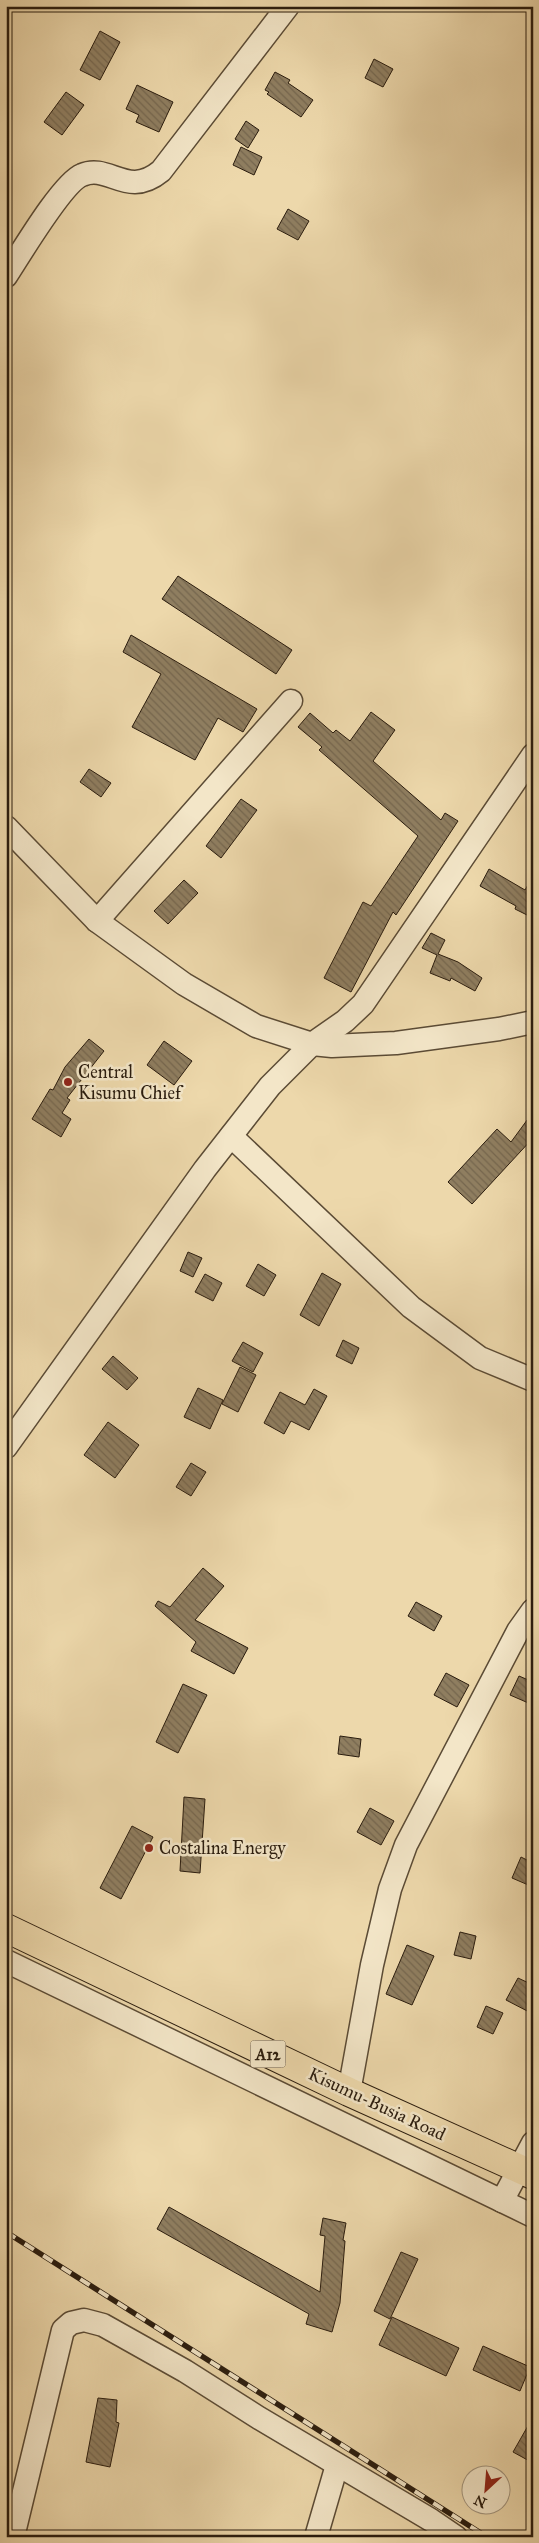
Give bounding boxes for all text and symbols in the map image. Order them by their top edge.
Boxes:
place label: Central Kisumu Chief [78,1061,184,1104]
marker: Central Kisumu Chief [62,1076,74,1088]
place label: Costalina Energy [159,1837,286,1860]
marker: Costalina Energy [143,1842,155,1854]
road number: A12 [250,2040,286,2068]
street label: Kisumu-Busia Road [305,2063,449,2145]
north arrow [462,2466,512,2516]
text: N [471,2491,490,2511]

